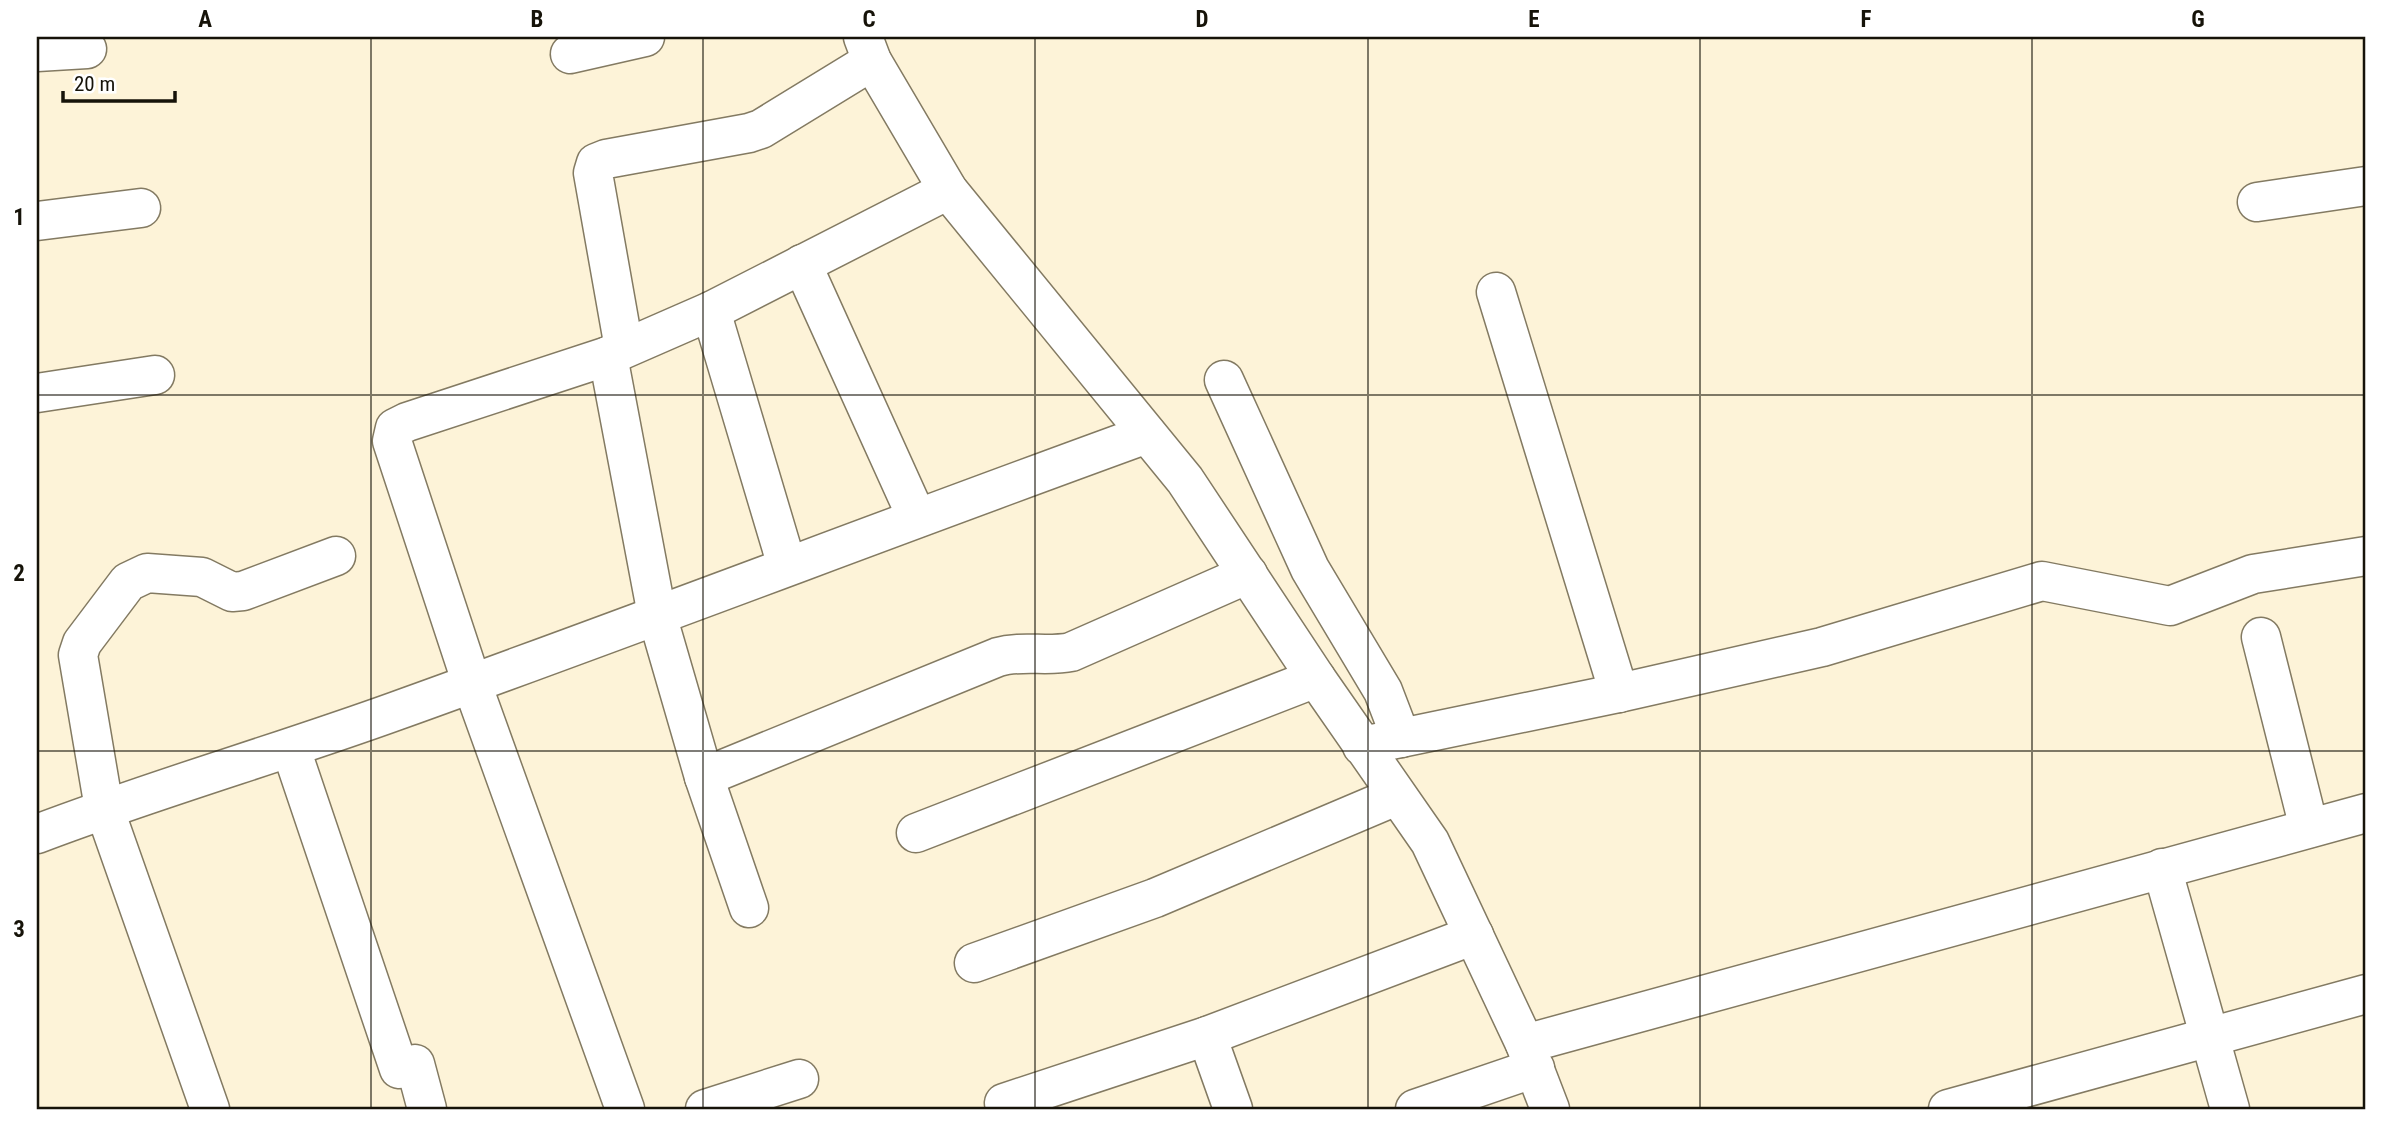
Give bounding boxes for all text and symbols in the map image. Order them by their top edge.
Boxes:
text: A [198,6,212,33]
text: B [531,6,543,33]
text: C [862,6,876,33]
text: D [1196,6,1209,33]
text: E [1528,6,1540,33]
text: F [1861,6,1872,33]
text: G [2191,6,2205,33]
scale bar [63,60,175,104]
text: 20 m [74,72,115,96]
text: 1 [13,204,25,231]
text: 2 [13,560,25,587]
text: 3 [13,916,25,943]

